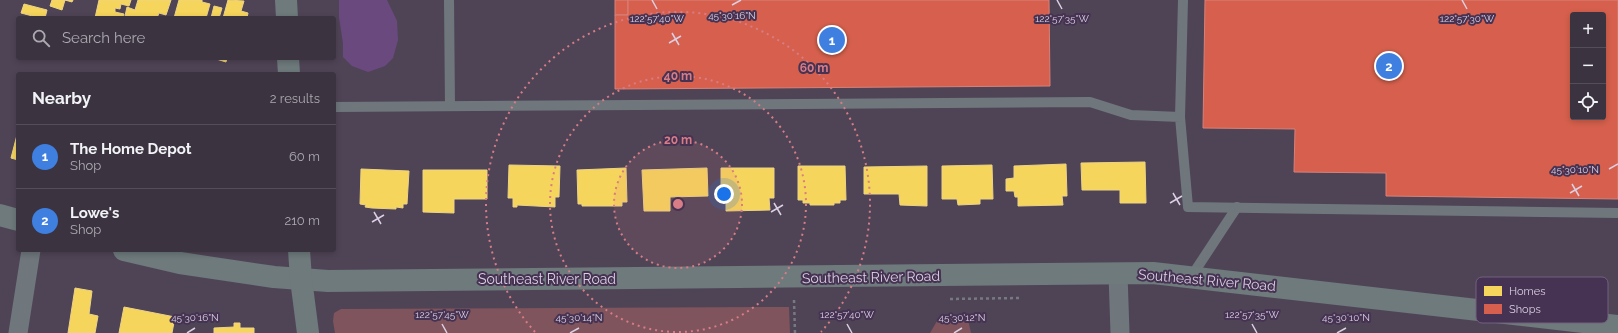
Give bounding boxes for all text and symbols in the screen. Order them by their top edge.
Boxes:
text: 45°30'16"N [708,10,756,21]
map controls [1570,12,1606,120]
button: + [1570,12,1606,48]
text: 122°57'40"W [630,13,685,24]
text: 122°57'35"W [1035,13,1089,24]
text: 122°57'30"W [1440,13,1495,24]
search box [16,16,336,60]
pin: 1 [819,25,845,55]
icon: search [30,27,52,49]
text: Search here [62,29,145,47]
button: − [1570,48,1606,84]
pin: 2 [1376,51,1402,81]
text: 60 m [800,61,828,75]
text: 40 m [664,69,692,83]
button: locate [1570,84,1606,120]
text: Nearby [32,88,91,108]
text: 2 results [270,91,320,106]
text: 20 m [664,133,692,147]
text: The Home Depot [70,140,192,158]
text: 1 [42,149,48,164]
text: 60 m [289,149,320,164]
text: Shop [70,158,101,173]
text: 45°30'10"N [1551,164,1599,175]
your location [714,184,734,204]
centre of rings [671,197,685,211]
text: Lowe's [70,204,119,222]
text: 2 [41,213,49,228]
text: 210 m [284,213,320,228]
text: Shop [70,222,101,237]
street label: Southeast River Road [1137,266,1277,294]
street label: Southeast River Road [802,268,940,286]
street label: Southeast River Road [478,271,616,287]
legend [1476,277,1608,323]
text: Homes [1509,285,1545,298]
text: Shops [1509,303,1541,316]
text: 122°57'45"W [415,309,469,320]
text: 122°57'40"W [820,309,875,320]
text: 122°57'35"W [1225,309,1279,320]
text: 45°30'16"N [171,312,219,323]
text: 45°30'14"N [555,312,603,323]
text: 45°30'12"N [939,312,985,323]
text: 45°30'10"N [1322,312,1370,323]

